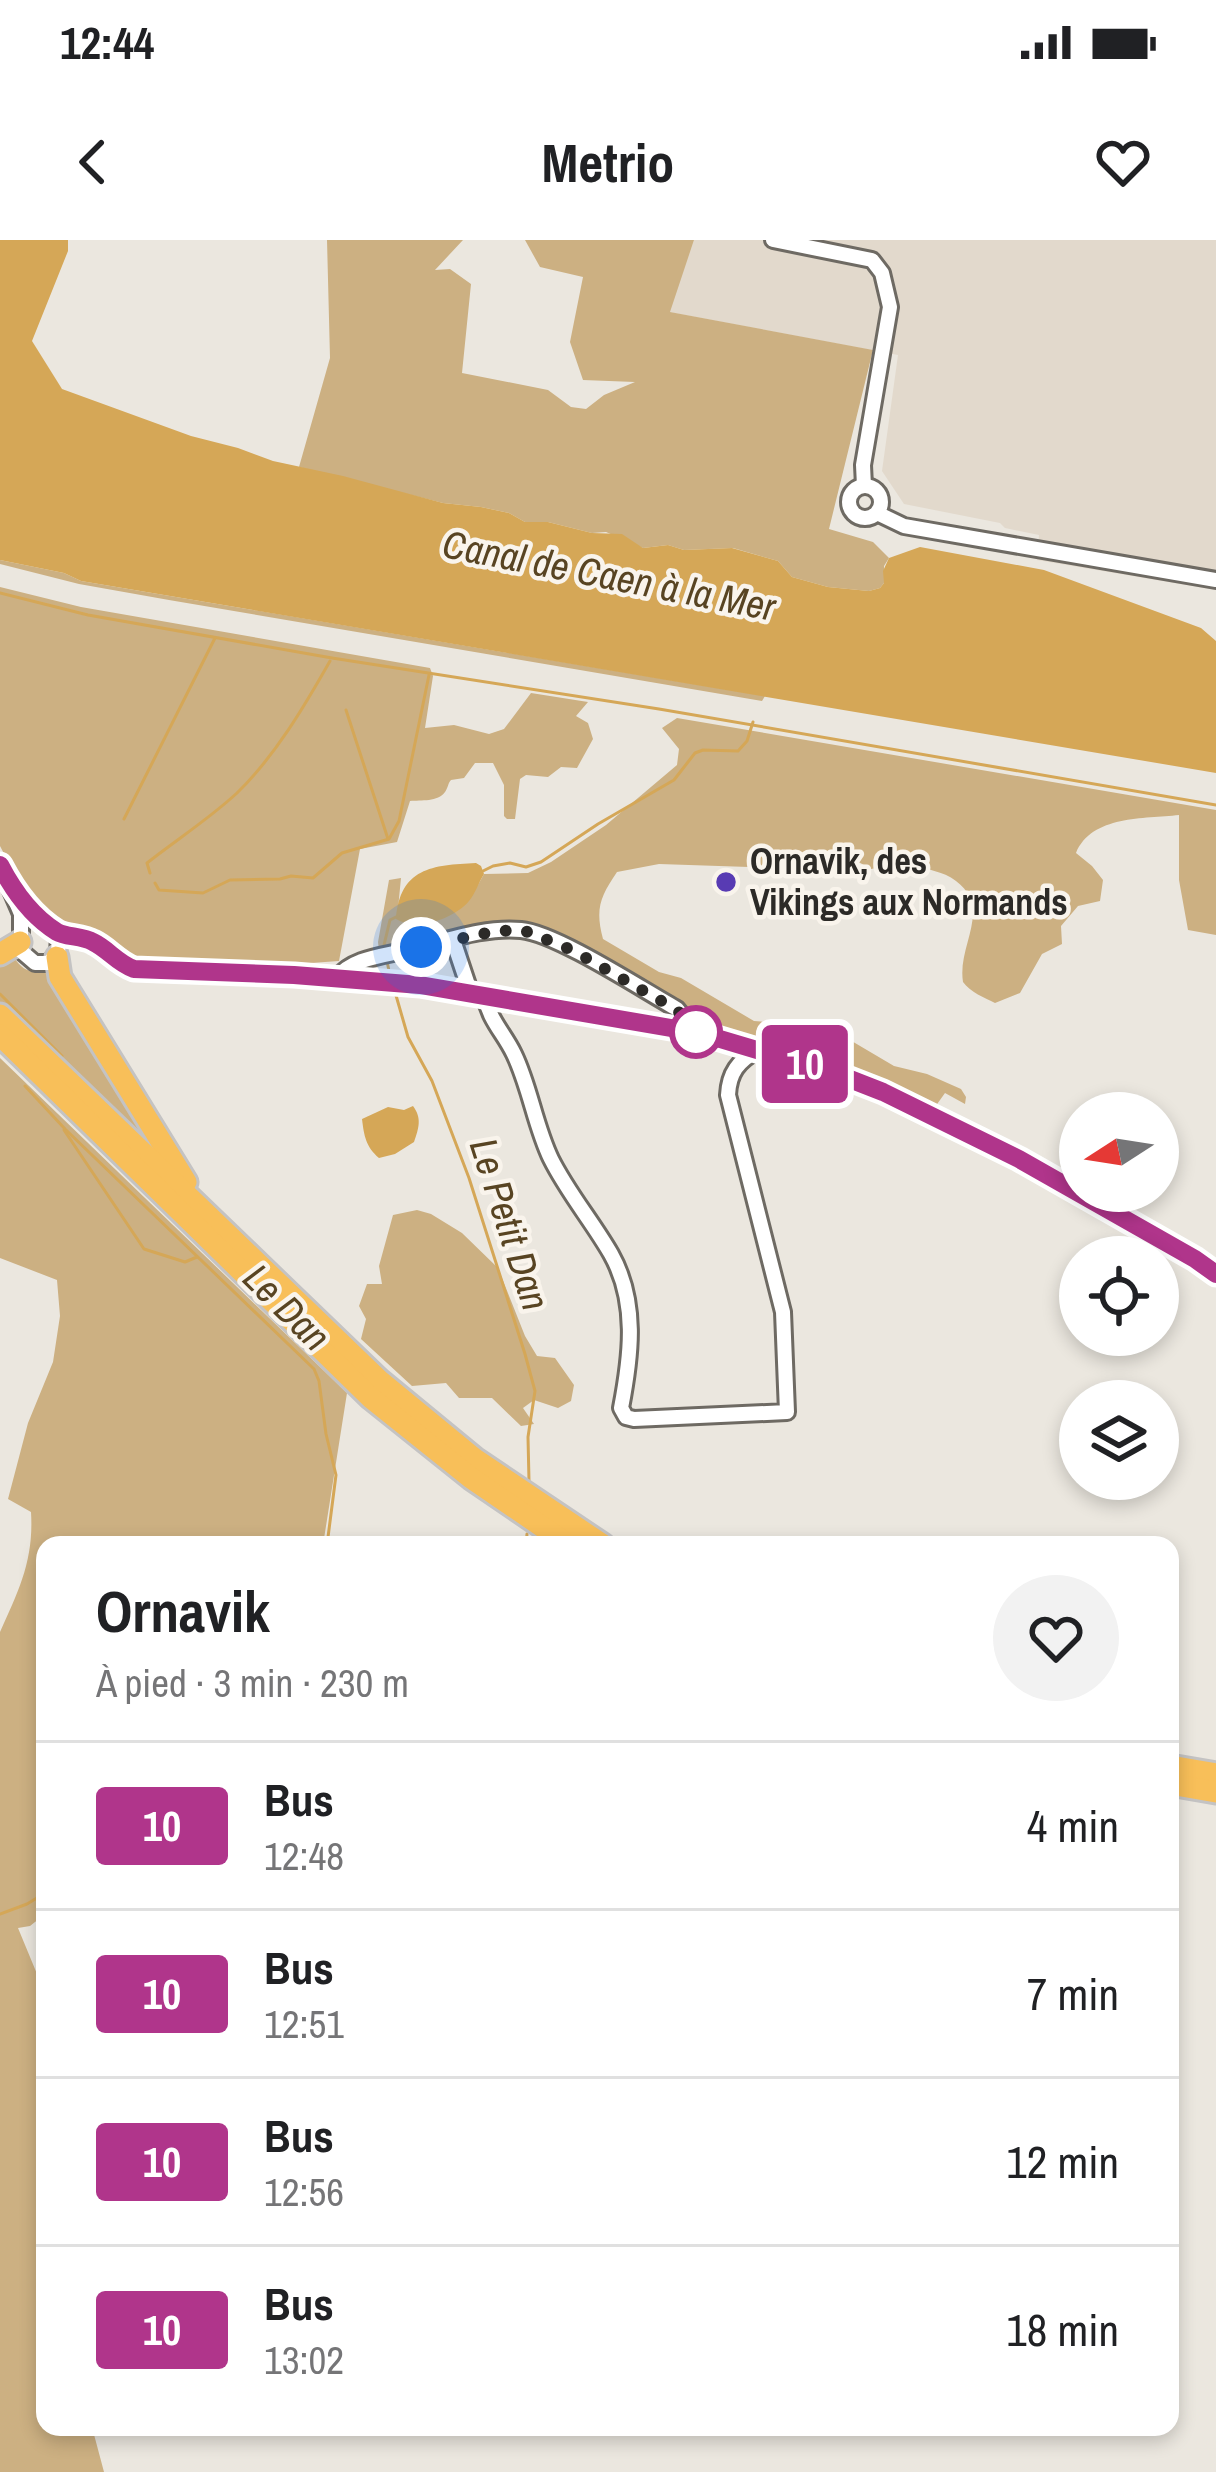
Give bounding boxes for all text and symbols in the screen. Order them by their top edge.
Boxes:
text: 12:44 [60,12,154,73]
text: Metrio [542,126,674,199]
icon: back [60,129,126,195]
icon: heart [1090,129,1156,195]
water label: Canal de Caen à la Mer [438,517,781,633]
place label: Ornavik, des Vikings aux Normands [750,837,1068,926]
marker: Ornavik, des Vikings aux Normands [713,869,739,895]
your location [391,917,451,977]
unlabelled marker [671,1007,721,1057]
line badge: 10 [751,1025,859,1103]
text: 10 [786,1036,824,1092]
north arrow [1059,1092,1179,1212]
map controls [1059,1092,1179,1500]
water label: Le Petit Dan [458,1131,562,1317]
button: locate [1059,1236,1179,1356]
water label: Le Dan [232,1252,342,1362]
button: layers [1059,1380,1179,1500]
text: Ornavik [96,1573,270,1650]
button: heart [993,1575,1119,1701]
text: À pied · 3 min · 230 m [96,1657,409,1709]
text: Bus [264,1769,334,1830]
text: 4 min [1027,1795,1119,1856]
text: 10 [143,1798,181,1854]
text: 12:48 [264,1830,344,1882]
text: Bus [264,1937,334,1998]
text: 7 min [1027,1963,1119,2024]
text: 10 [143,1966,181,2022]
text: 12:51 [264,1998,344,2050]
text: Bus [264,2105,334,2166]
text: 12 min [1006,2131,1119,2192]
text: 10 [143,2134,181,2190]
text: 12:56 [264,2166,344,2218]
text: Bus [264,2273,334,2334]
text: 18 min [1006,2299,1119,2360]
text: 10 [143,2302,181,2358]
text: 13:02 [264,2334,344,2386]

